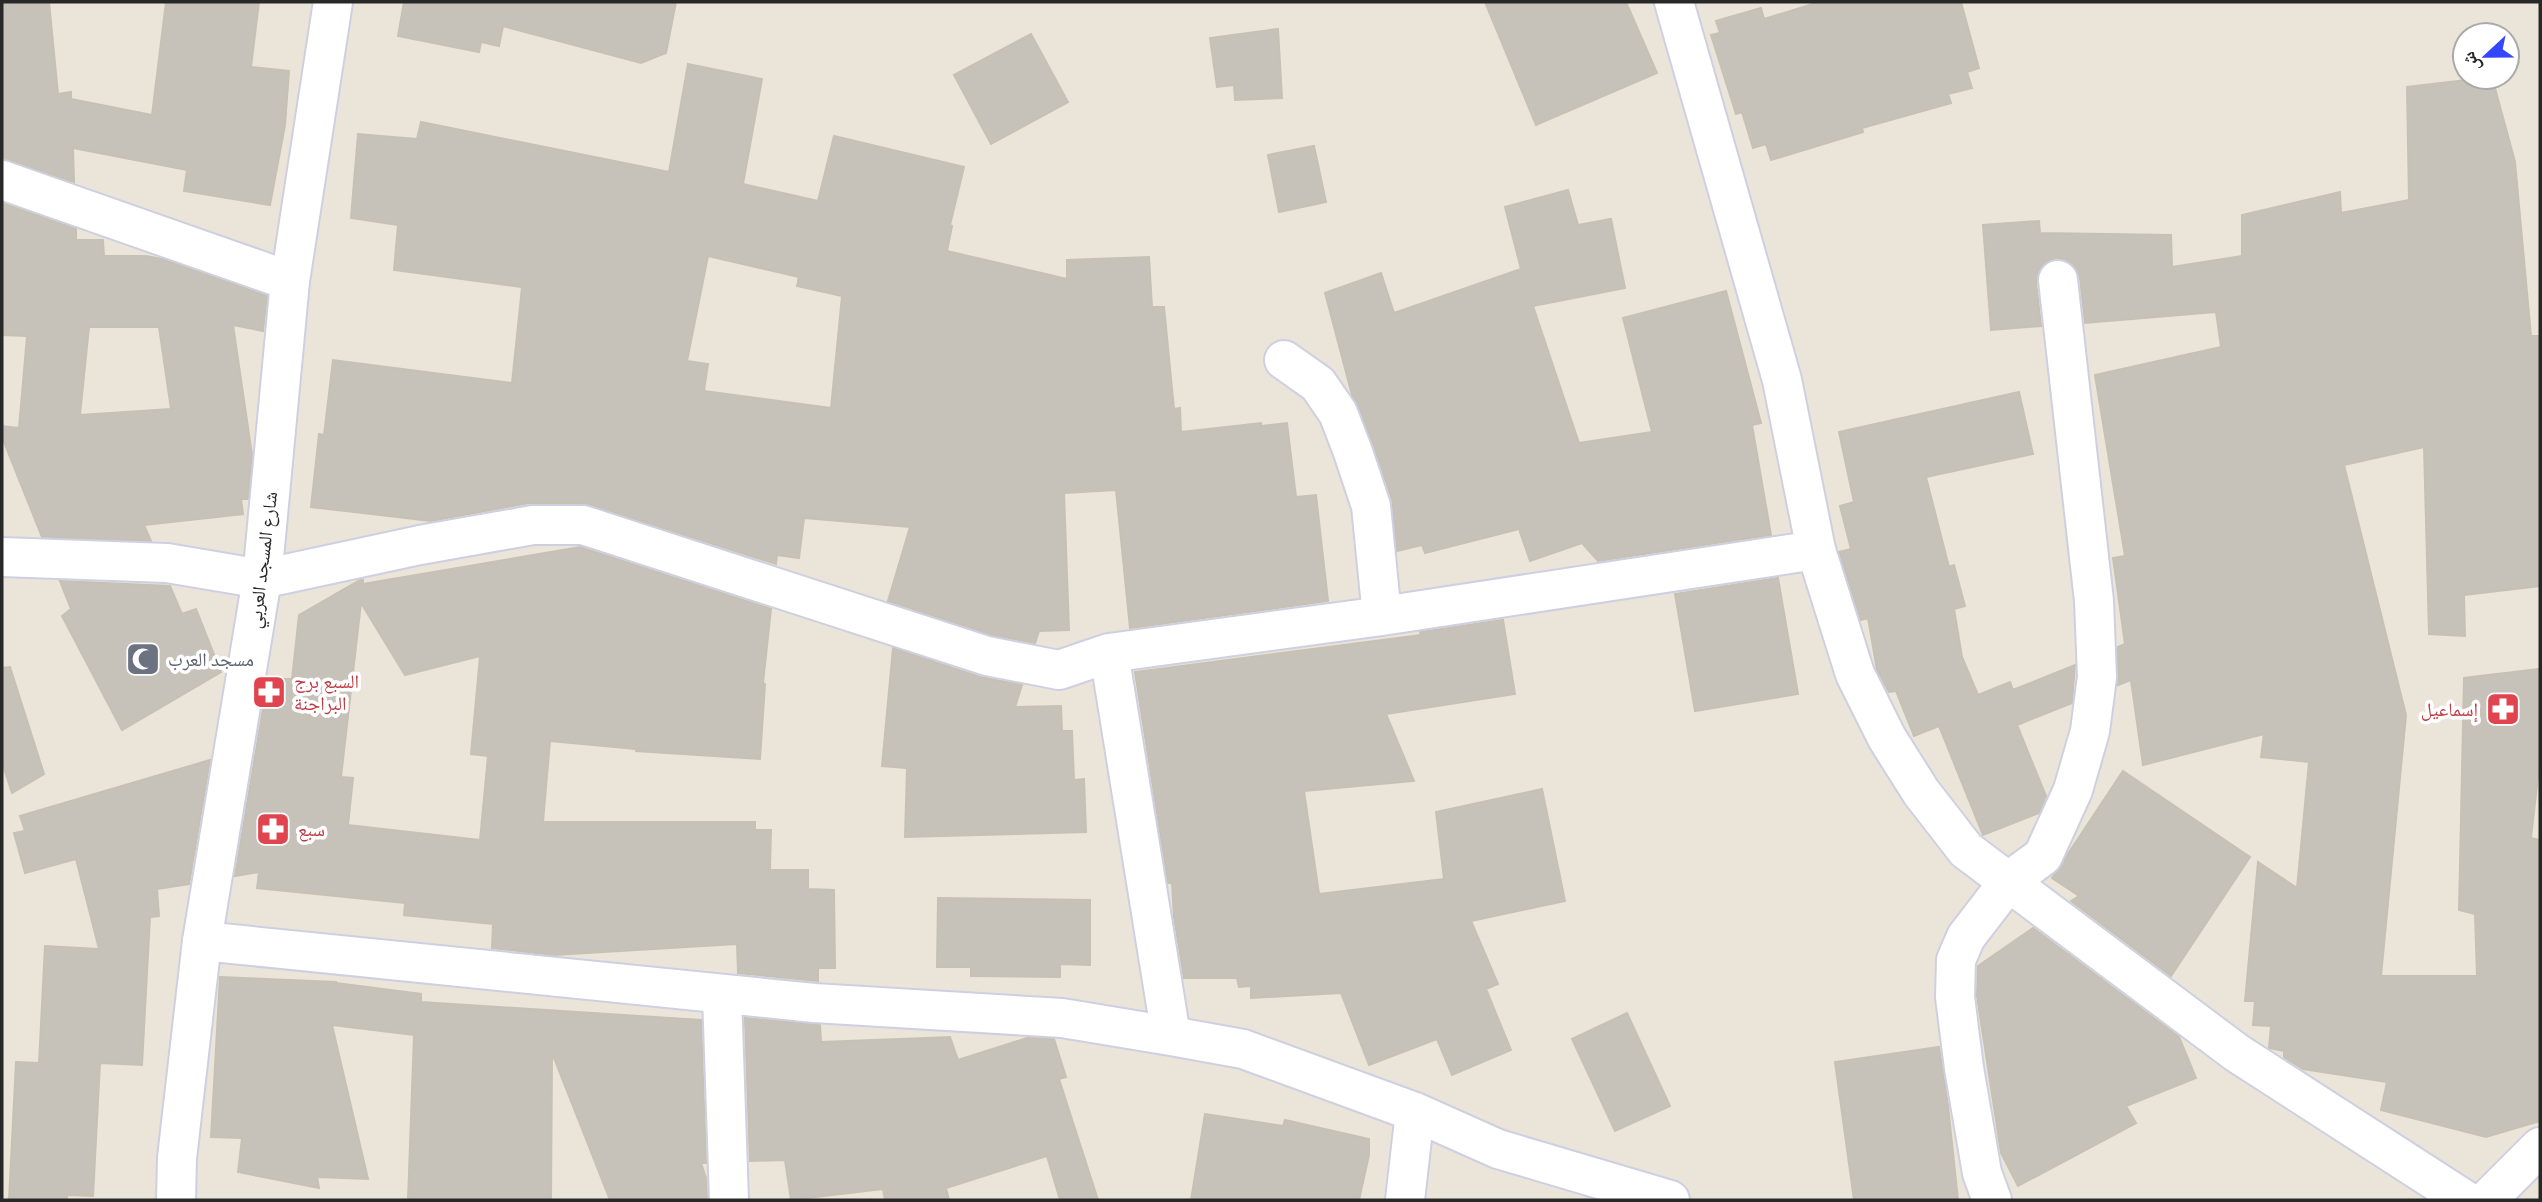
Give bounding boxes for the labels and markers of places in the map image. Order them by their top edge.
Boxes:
mosque icon: مسجد العرب [124,640,162,678]
place label: مسجد العرب [168,646,254,672]
place label: السبع برج البراجنة [294,668,359,716]
pharmacy icon: السبع برج البراجنة [250,673,288,711]
pharmacy icon: إسماعيل [2484,690,2522,728]
place label: إسماعيل [2421,696,2478,723]
pharmacy icon: سبع [254,810,292,848]
place label: سبع [298,816,325,842]

